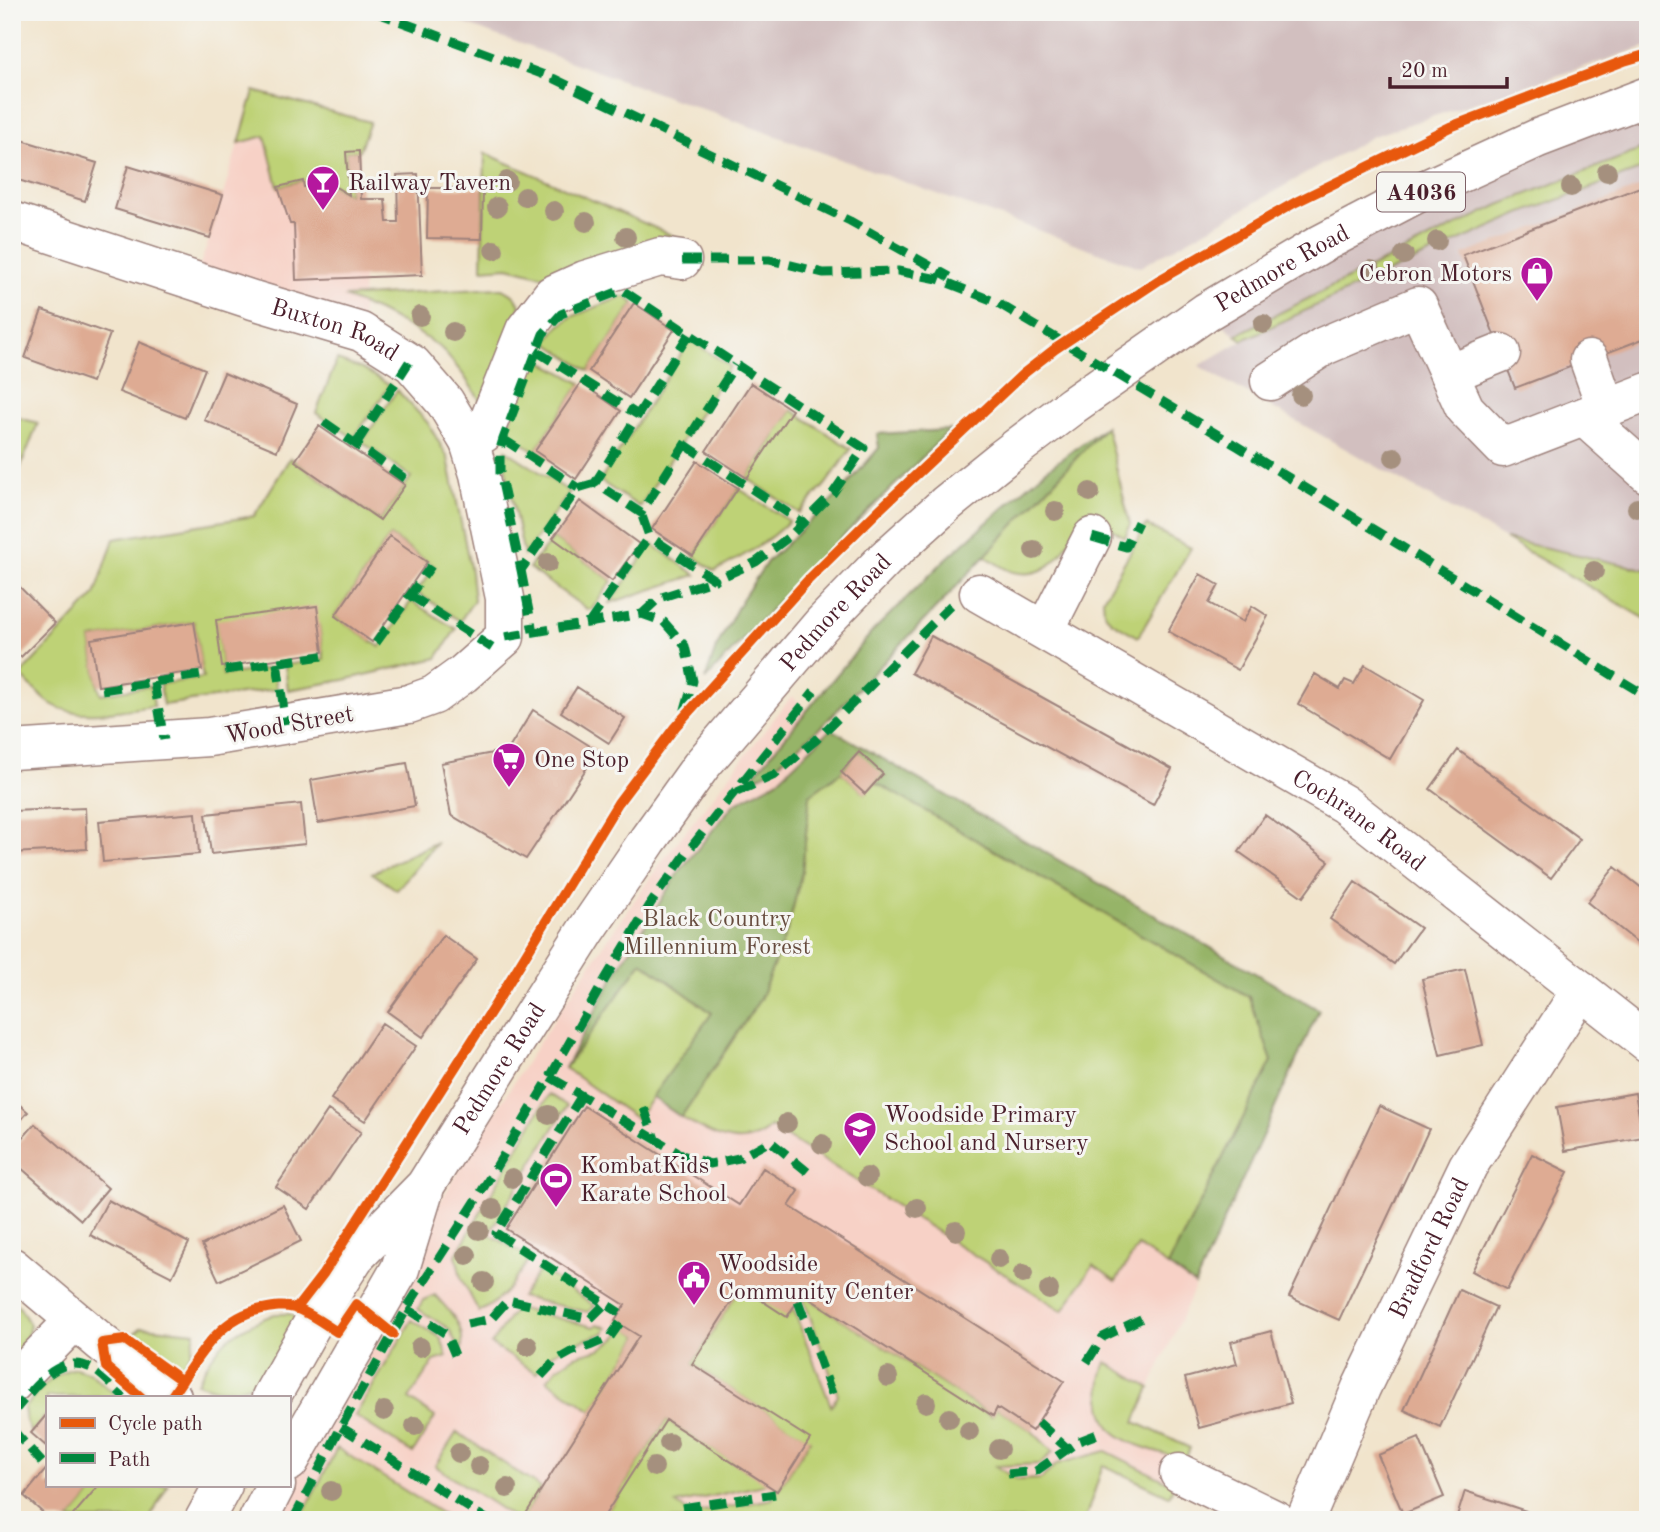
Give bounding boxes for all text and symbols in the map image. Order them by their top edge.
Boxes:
scale bar [1390,46,1508,90]
text: 20 m [1401,61,1448,82]
bar icon: Railway Tavern [304,163,342,212]
place label: Railway Tavern [348,172,511,196]
road number: A4036 [1377,172,1465,211]
street label: Pedmore Road [1212,221,1354,318]
shop icon: Cebron Motors [1518,254,1556,303]
place label: Cebron Motors [1359,263,1512,287]
street label: Buxton Road [268,296,402,366]
street label: Pedmore Road [777,550,897,677]
street label: Wood Street [223,703,355,749]
supermarket icon: One Stop [490,740,528,789]
place label: One Stop [534,749,629,773]
street label: Cochrane Road [1287,767,1429,877]
park label: Black Country Millennium Forest [623,908,811,960]
street label: Pedmore Road [450,999,551,1140]
place label: Woodside Primary School and Nursery [884,1104,1089,1156]
school or university icon: Woodside Primary School and Nursery [841,1109,879,1158]
place label: KombatKids Karate School [580,1155,727,1207]
sports icon: KombatKids Karate School [537,1160,575,1209]
street label: Bradford Road [1386,1174,1474,1323]
place label: Woodside Community Center [718,1253,914,1305]
public building icon: Woodside Community Center [675,1258,713,1307]
legend [46,1396,290,1486]
text: Cycle path [108,1414,203,1435]
text: Path [108,1450,151,1471]

